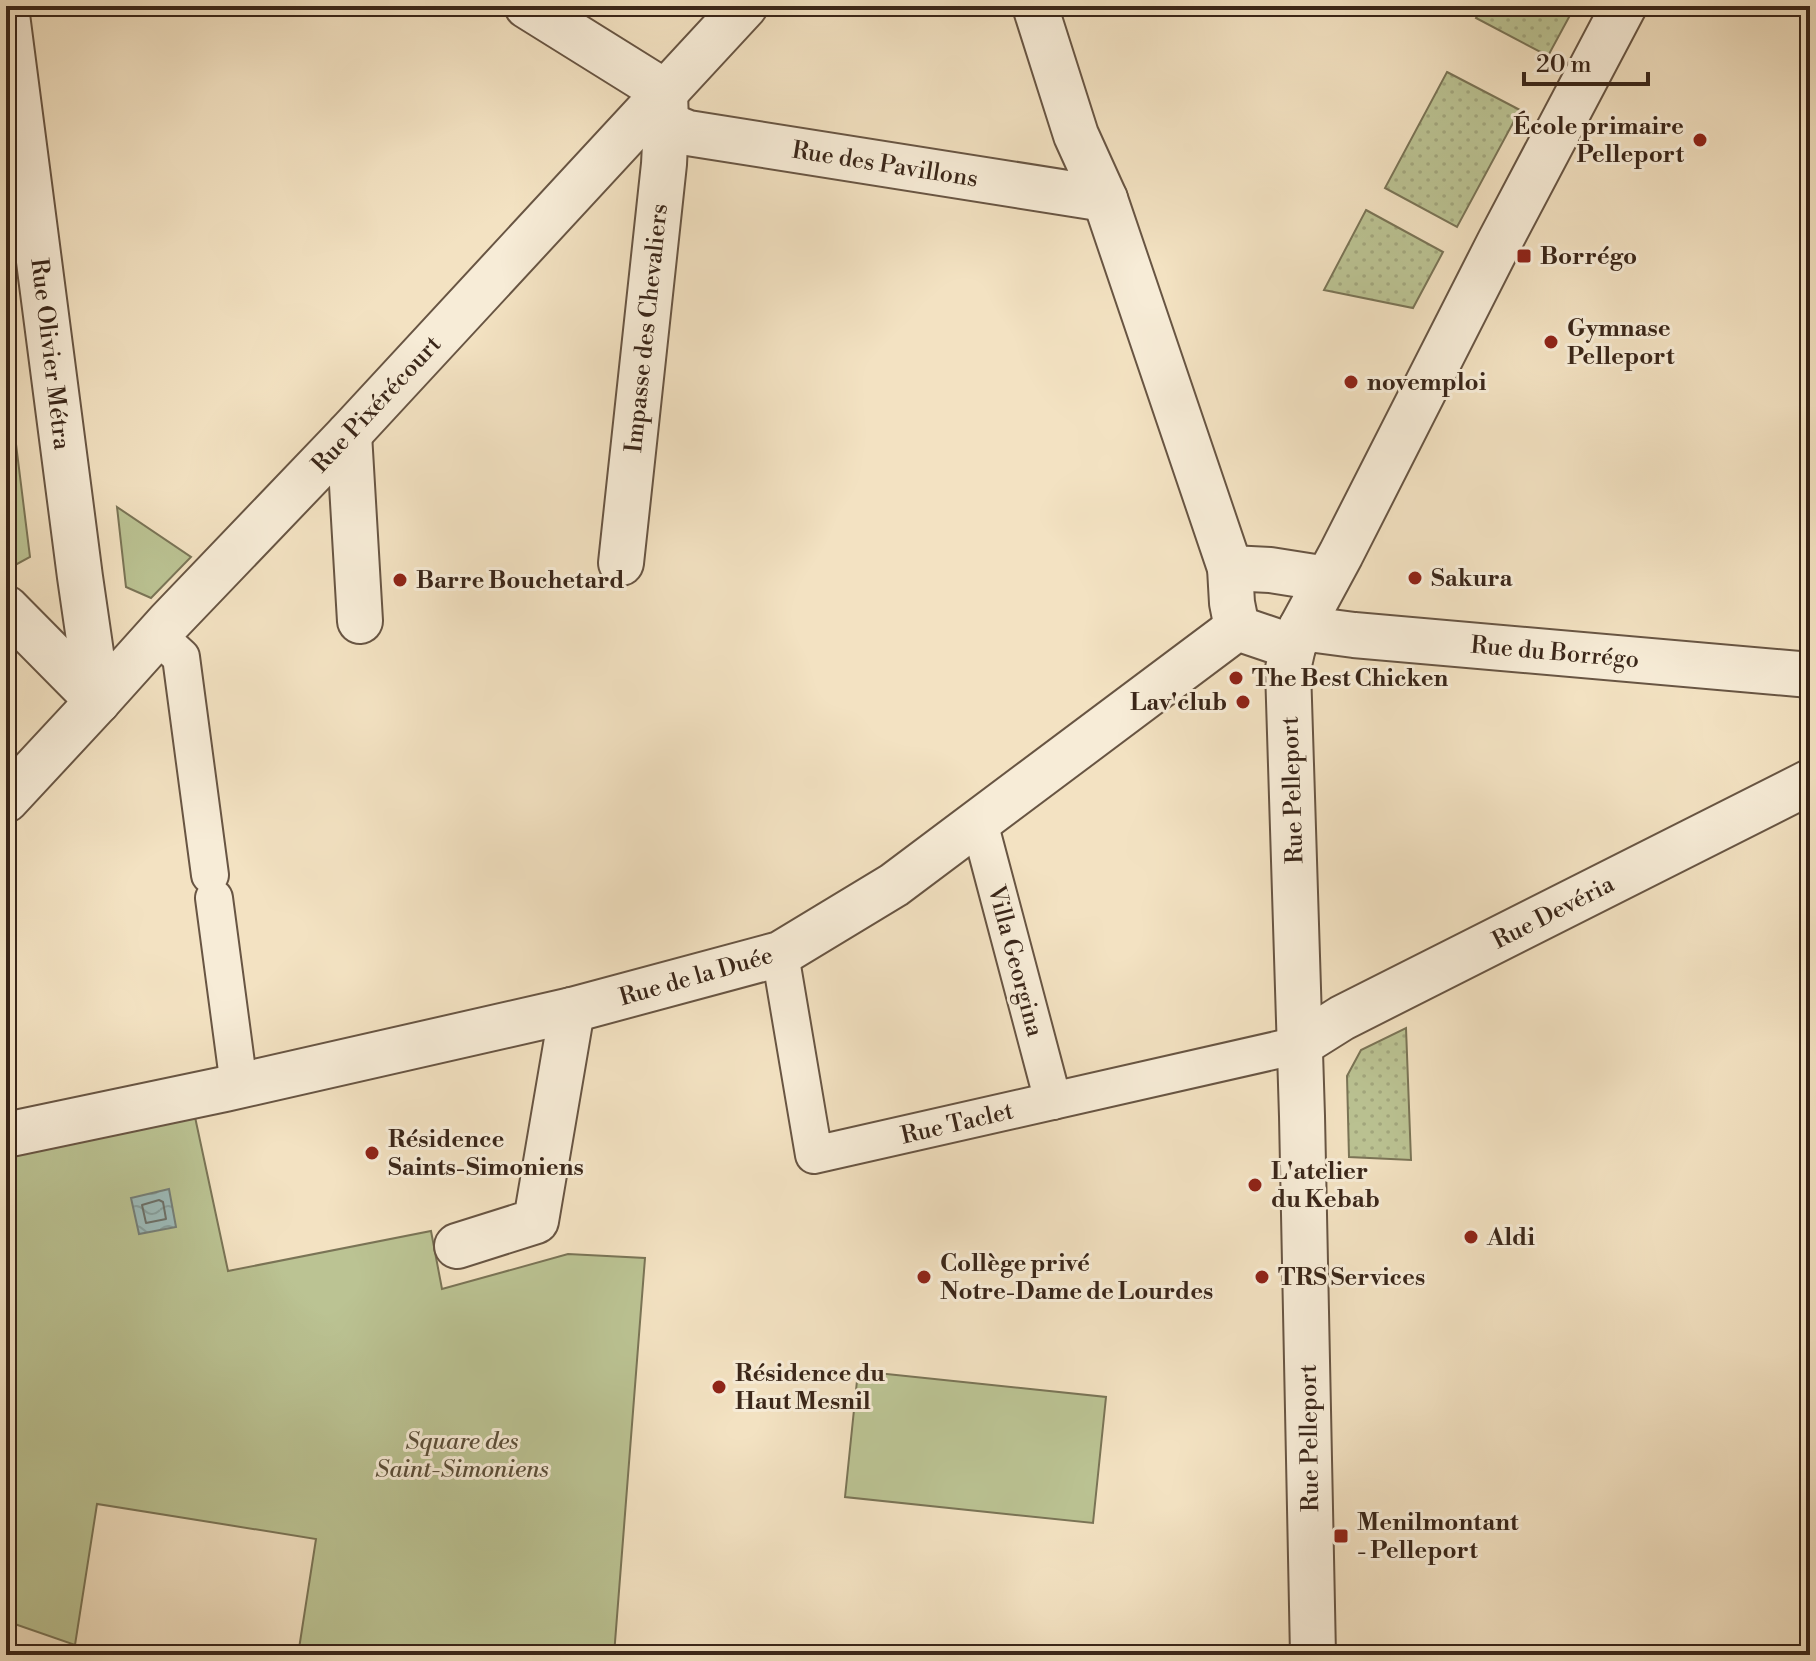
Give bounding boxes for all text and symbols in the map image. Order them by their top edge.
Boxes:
scale bar [1524,36,1648,86]
text: 20 m [1536,50,1592,80]
place label: École primaire Pelleport [1513,110,1684,170]
marker: École primaire Pelleport [1691,131,1709,149]
street label: Rue des Pavillons [790,135,980,195]
street label: Impasse des Chevaliers [619,202,675,454]
place label: Borrégo [1540,242,1637,272]
marker: Borrégo [1515,247,1533,265]
street label: Rue Olivier Métra [23,257,77,452]
place label: Gymnase Pelleport [1567,314,1675,372]
street label: Rue Pixérécourt [306,330,448,479]
marker: Gymnase Pelleport [1542,333,1560,351]
place label: novemploi [1367,368,1487,398]
marker: novemploi [1342,373,1360,391]
place label: Sakura [1431,564,1514,594]
place label: Barre Bouchetard [416,566,624,596]
marker: Sakura [1406,569,1424,587]
marker: Barre Bouchetard [391,571,409,589]
street label: Rue du Borrégo [1469,631,1640,675]
place label: The Best Chicken [1252,664,1449,694]
marker: The Best Chicken [1227,669,1245,687]
place label: Lav'club [1130,688,1227,718]
marker: Lav'club [1234,693,1252,711]
street label: Rue Pelleport [1275,715,1311,864]
street label: Rue Devéria [1488,869,1620,956]
street label: Villa Georgina [980,881,1050,1041]
street label: Rue de la Duée [616,941,777,1013]
street label: Rue Taclet [898,1096,1017,1151]
place label: Résidence Saints-Simoniens [388,1125,584,1183]
marker: Résidence Saints-Simoniens [363,1144,381,1162]
place label: L'atelier du Kebab [1271,1157,1380,1215]
marker: L'atelier du Kebab [1246,1176,1264,1194]
place label: Aldi [1486,1223,1535,1253]
marker: Aldi [1462,1228,1480,1246]
place label: Collège privé Notre-Dame de Lourdes [940,1249,1213,1307]
place label: TRS Services [1278,1263,1425,1293]
marker: Collège privé Notre-Dame de Lourdes [915,1268,933,1286]
marker: TRS Services [1253,1268,1271,1286]
place label: Résidence du Haut Mesnil [735,1359,885,1417]
street label: Rue Pelleport [1294,1363,1326,1512]
marker: Résidence du Haut Mesnil [710,1378,728,1396]
park label: Square des Saint-Simoniens [375,1427,549,1485]
place label: Menilmontant - Pelleport [1357,1508,1519,1566]
marker: Menilmontant - Pelleport [1332,1527,1350,1545]

